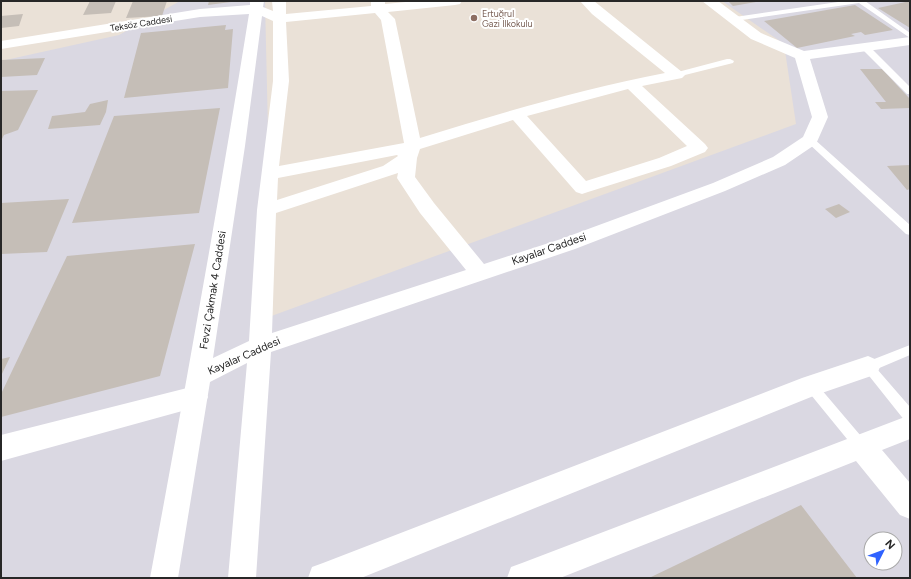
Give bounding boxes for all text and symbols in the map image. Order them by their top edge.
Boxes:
place label: Ertuğrul Gazi İlkokulu [482,8,532,29]
street label: Teksöz Caddesi [109,13,173,33]
marker: Ertuğrul Gazi İlkokulu [469,13,479,23]
street label: Fevzi Çakmak 4 Caddesi [197,230,229,350]
street label: Kayalar Caddesi [510,230,588,268]
street label: Kayalar Caddesi [206,334,282,378]
north arrow [863,531,903,571]
text: N [882,537,898,552]

